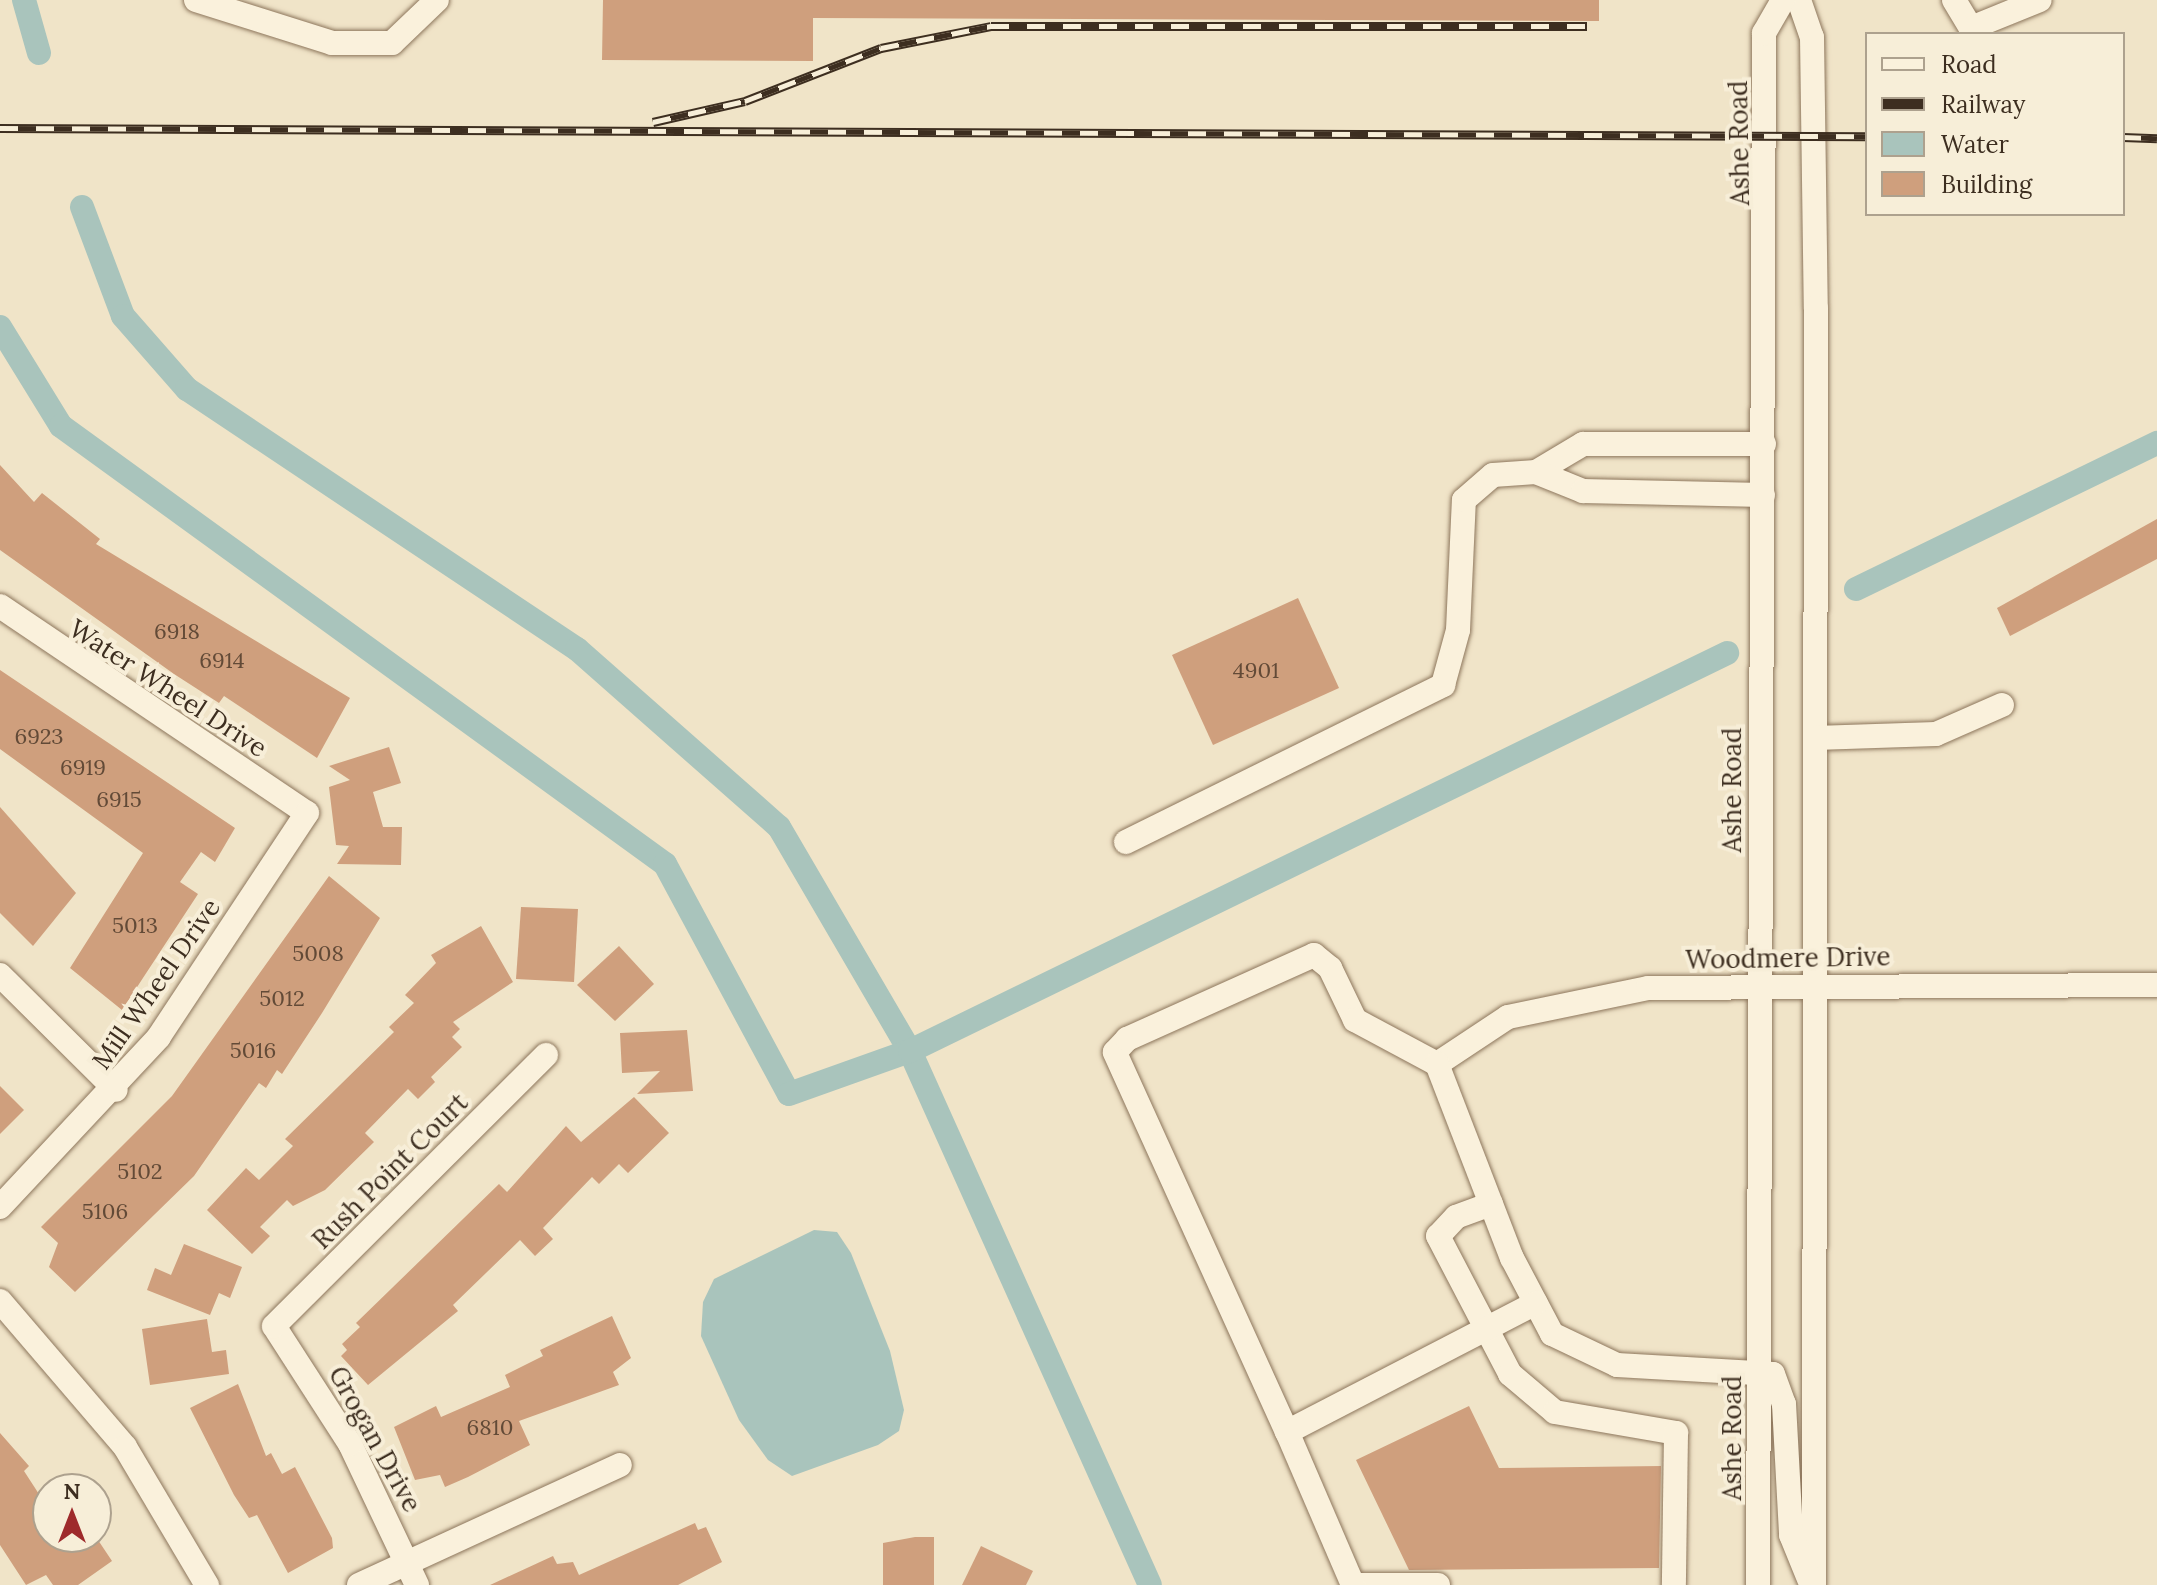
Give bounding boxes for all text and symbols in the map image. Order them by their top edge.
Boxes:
legend [1865,32,2125,216]
text: Road [1941,49,1997,80]
street label: Ashe Road [1722,80,1756,206]
text: Railway [1941,89,2025,120]
text: Water [1941,129,2009,160]
text: Building [1941,169,2032,200]
street label: Water Wheel Drive [63,612,273,764]
house number: 6918 [154,619,200,645]
house number: 6914 [199,648,245,674]
house number: 4901 [1233,658,1279,684]
house number: 6923 [14,724,64,750]
street label: Ashe Road [1716,727,1748,853]
house number: 6919 [60,755,106,781]
house number: 6915 [96,787,142,813]
street label: Mill Wheel Drive [86,893,226,1075]
house number: 5013 [112,913,158,939]
house number: 5008 [292,941,344,967]
street label: Woodmere Drive [1685,941,1891,975]
house number: 5012 [259,986,305,1012]
house number: 5016 [230,1038,276,1064]
street label: Rush Point Court [306,1087,474,1255]
house number: 5102 [117,1159,163,1185]
house number: 5106 [82,1199,128,1225]
street label: Grogan Drive [322,1361,428,1517]
street label: Ashe Road [1716,1375,1748,1501]
house number: 6810 [467,1415,513,1441]
north arrow [32,1473,112,1553]
text: N [63,1477,81,1505]

